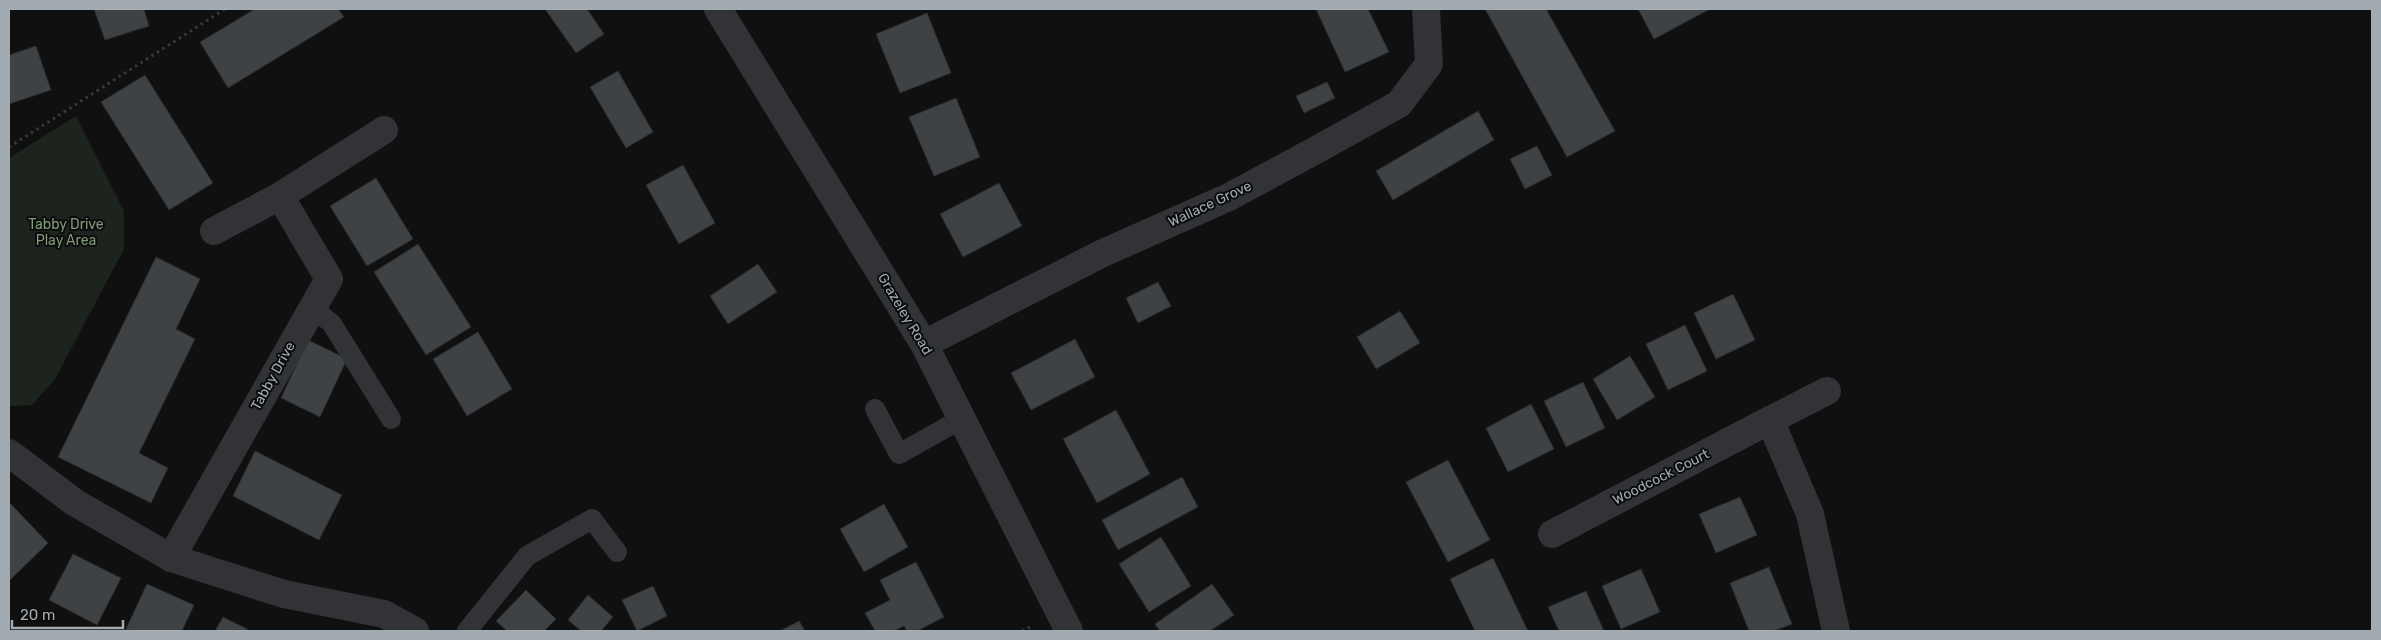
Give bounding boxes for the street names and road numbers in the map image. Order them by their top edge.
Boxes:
street label: Wallace Grove [1166,177,1255,231]
street label: Grazeley Road [874,270,936,358]
street label: Tabby Drive [247,339,299,413]
street label: Woodcock Court [1610,445,1713,509]

